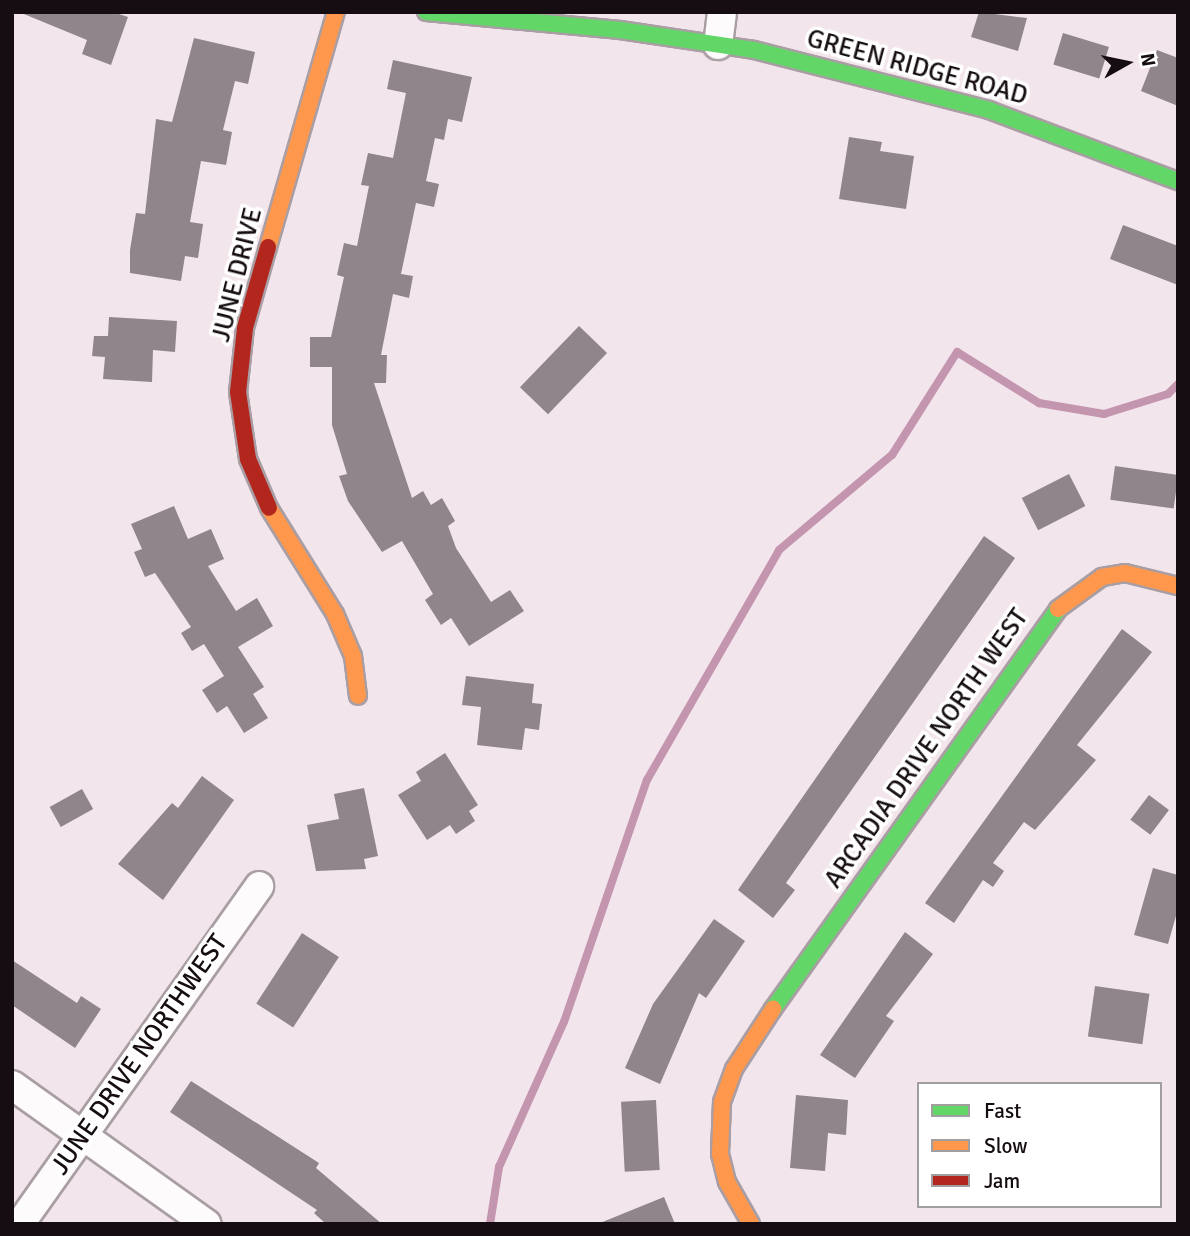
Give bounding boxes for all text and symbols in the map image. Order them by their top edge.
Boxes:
street label: GREEN RIDGE ROAD [803,24,1031,112]
north arrow [1092,28,1162,98]
text: N [1135,51,1161,68]
street label: JUNE DRIVE [206,205,270,345]
street label: ARCADIA DRIVE NORTH WEST [819,603,1035,895]
street label: JUNE DRIVE NORTHWEST [45,929,235,1181]
legend [917,1082,1162,1208]
text: Fast [984,1098,1021,1124]
text: Slow [984,1133,1028,1159]
text: Jam [984,1168,1020,1194]

